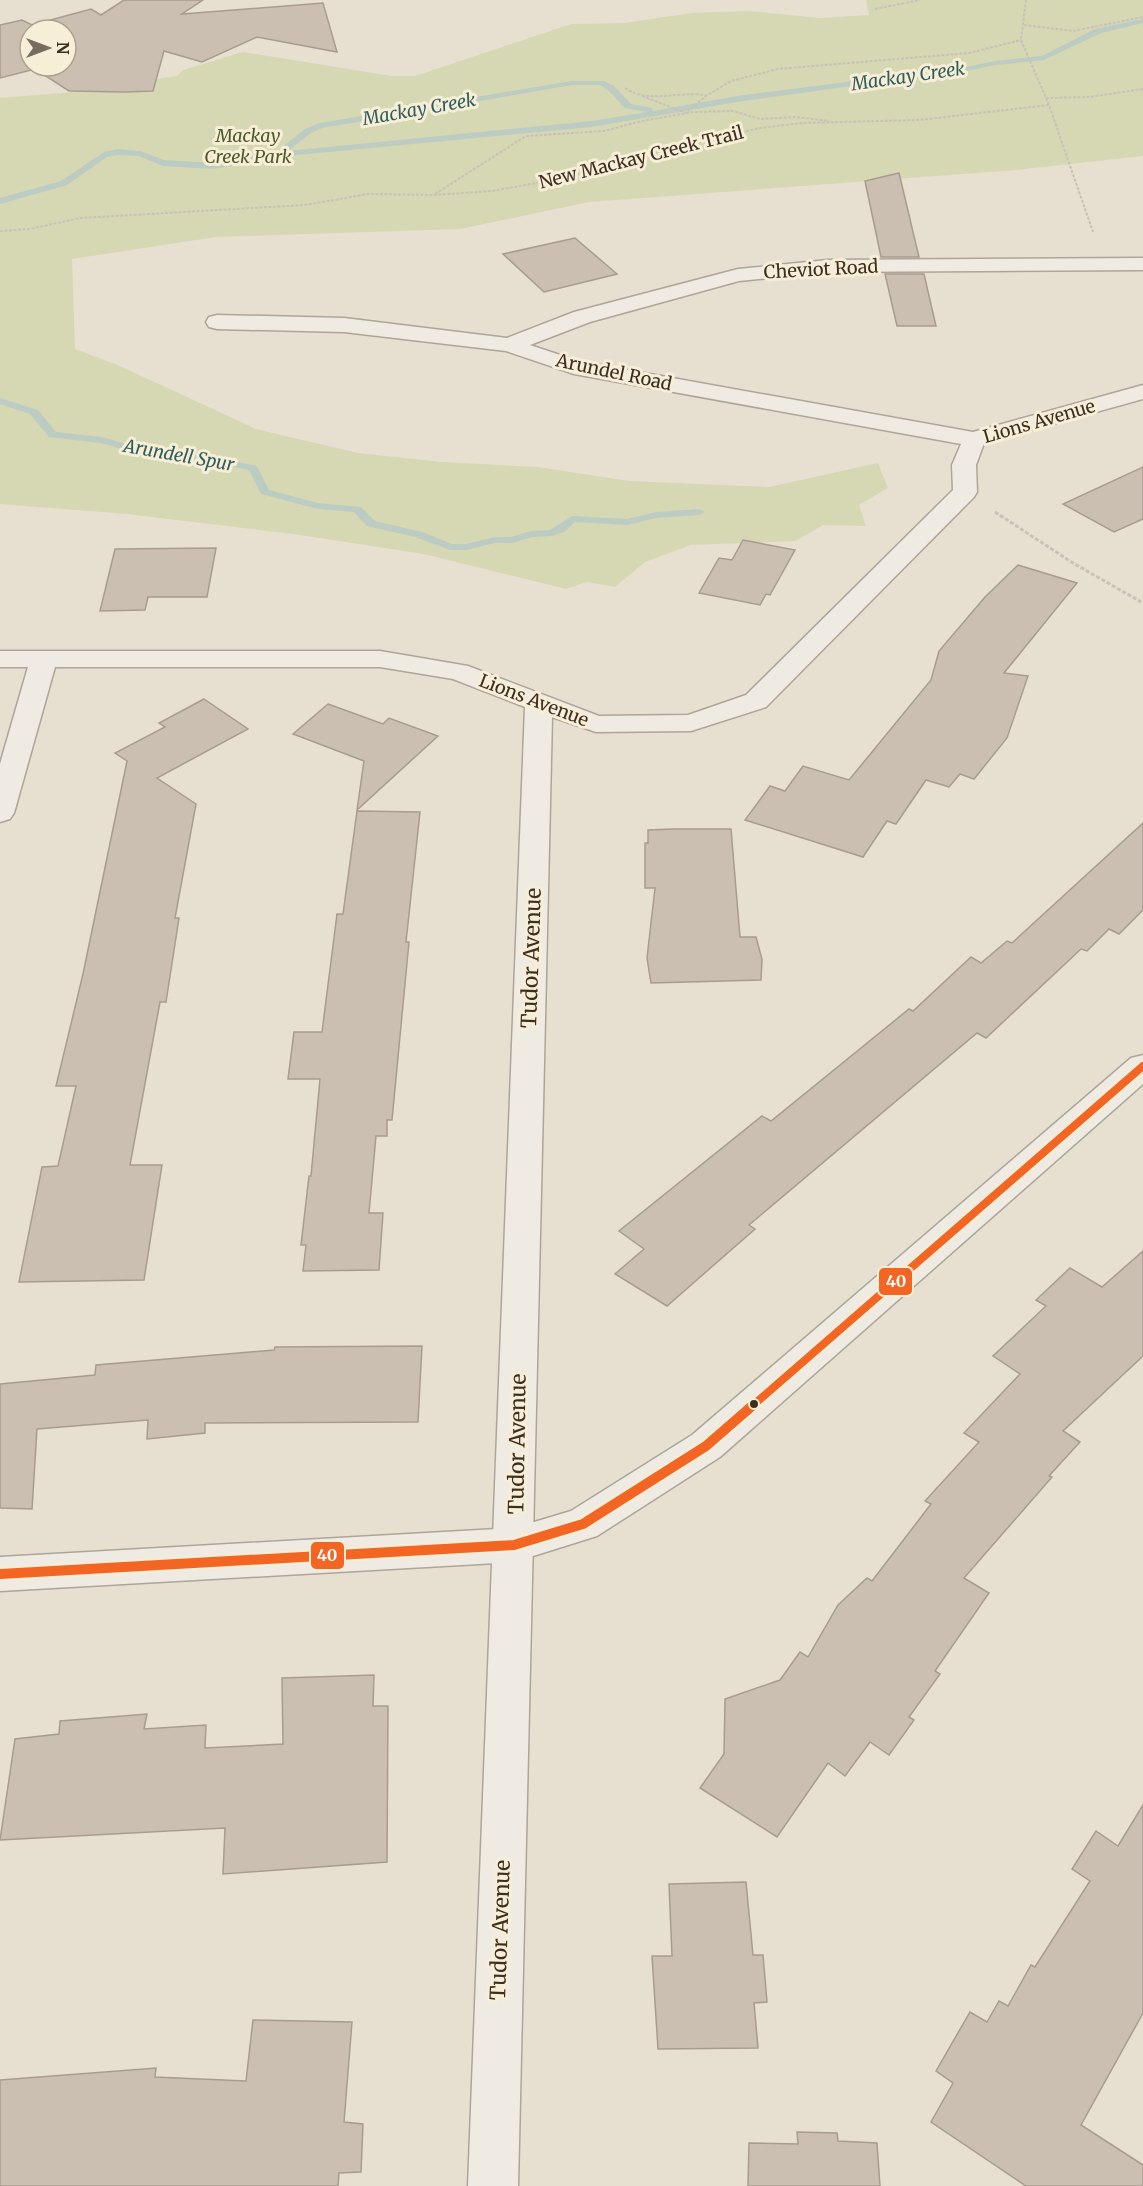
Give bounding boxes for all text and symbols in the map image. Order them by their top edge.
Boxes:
north arrow [18,18,78,78]
text: N [53,42,73,55]
water label: Mackay Creek [849,57,966,95]
water label: Mackay Creek [360,88,477,130]
street label: New Mackay Creek Trail [536,120,746,194]
park label: Mackay Creek Park [204,124,292,168]
street label: Cheviot Road [763,255,879,283]
street label: Arundel Road [553,348,674,396]
street label: Lions Avenue [980,394,1098,448]
water label: Arundell Spur [120,434,237,476]
street label: Lions Avenue [476,669,592,731]
street label: Tudor Avenue [515,887,547,1029]
line badge: 40 [878,1267,913,1296]
text: 40 [886,1271,906,1291]
street label: Tudor Avenue [502,1373,532,1515]
unlabelled marker [748,1398,760,1410]
line badge: 40 [310,1541,345,1570]
text: 40 [317,1545,337,1565]
street label: Tudor Avenue [484,1859,516,2001]

